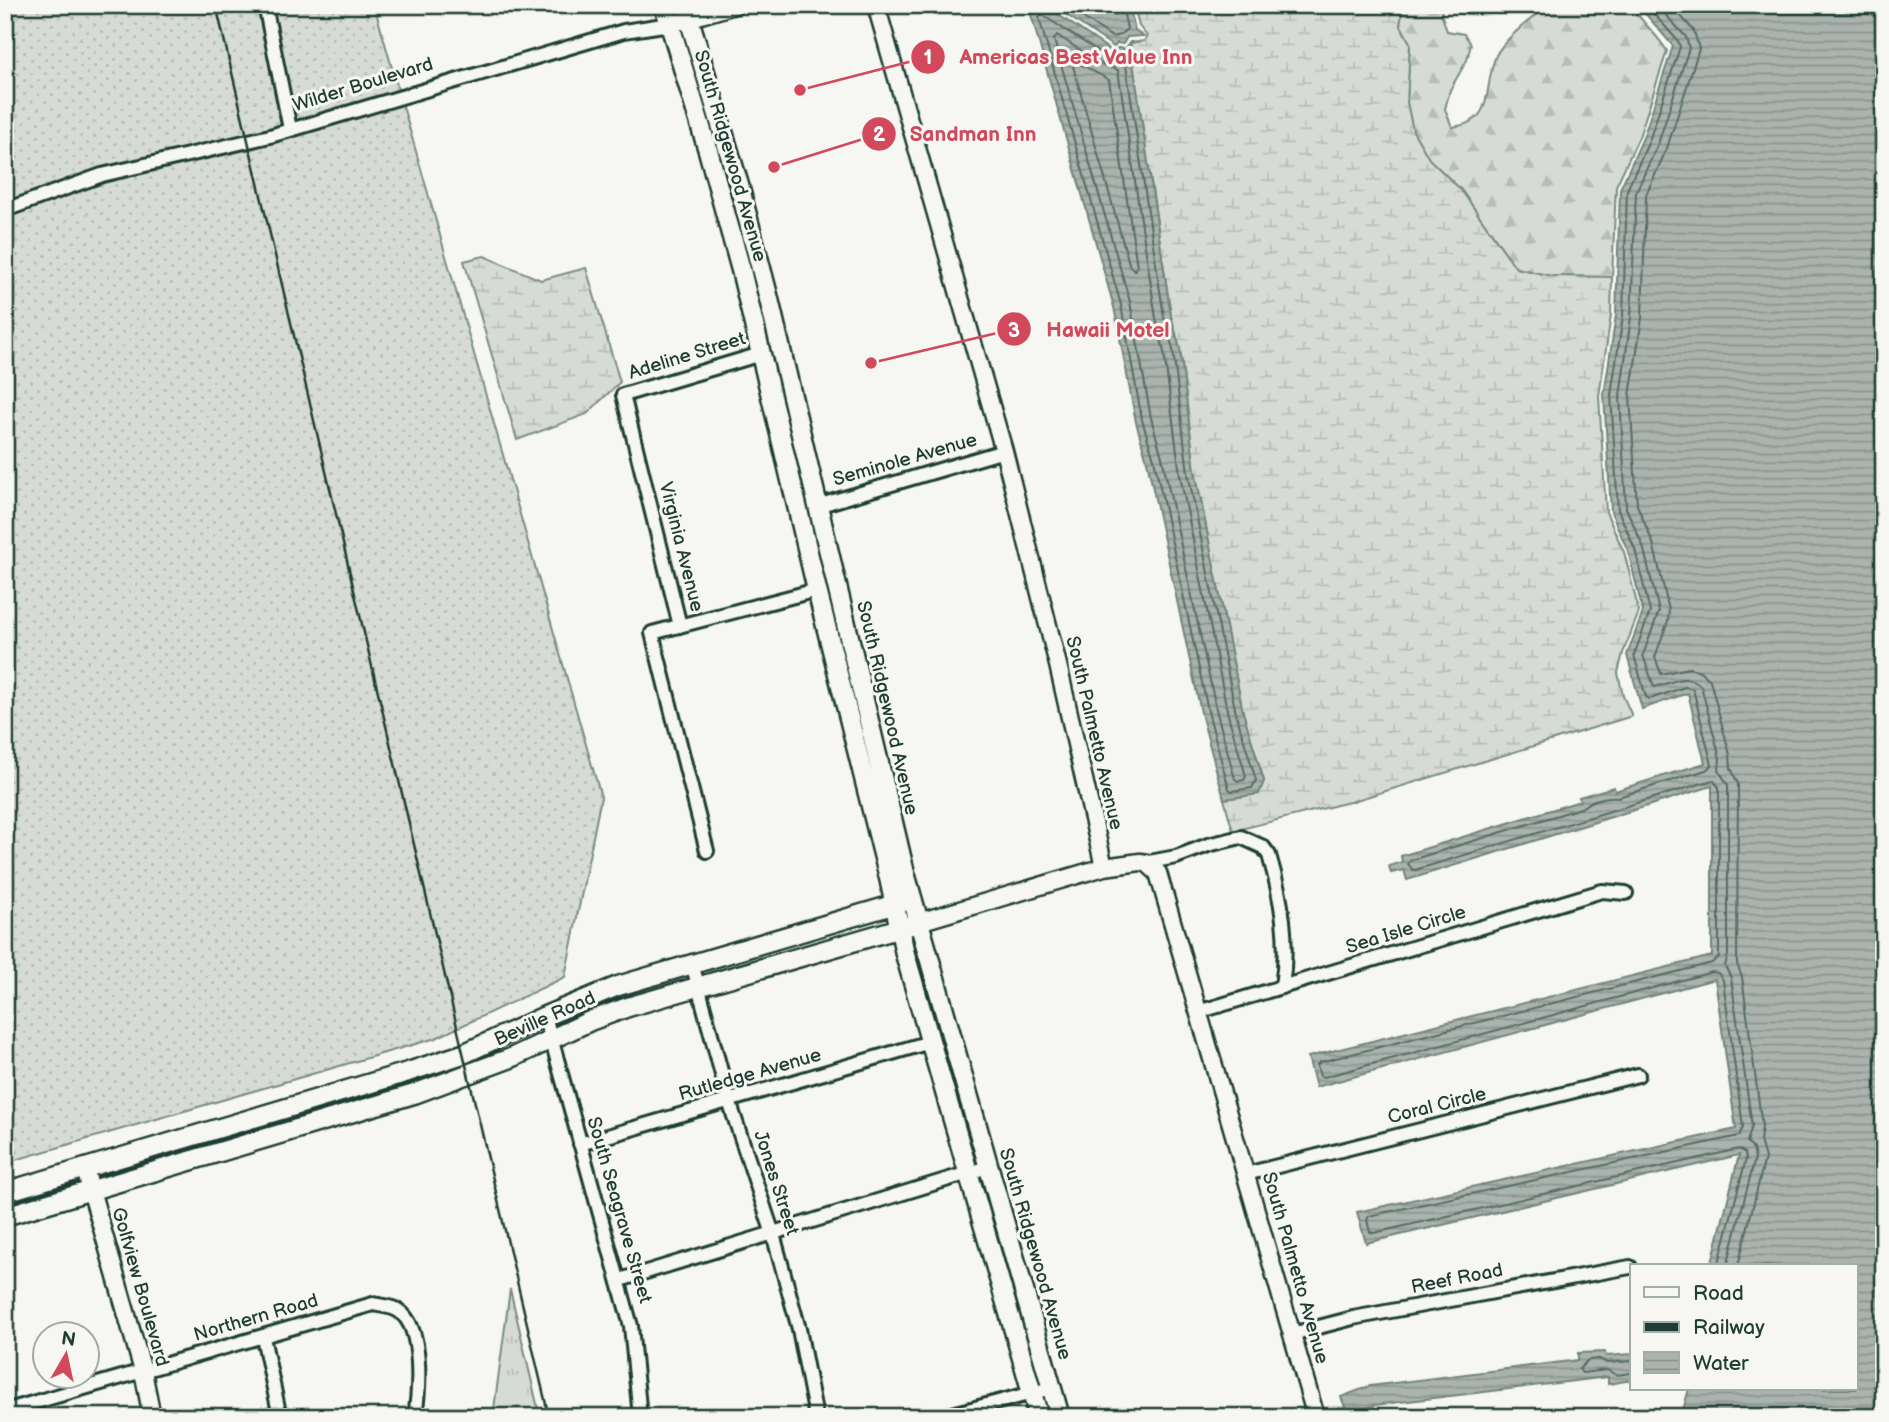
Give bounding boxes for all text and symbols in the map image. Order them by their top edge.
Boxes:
callout: Americas Best Value Inn [910,36,1208,78]
text: 1 [924,45,932,70]
text: Americas Best Value Inn [958,45,1193,70]
street label: South Ridgewood Avenue [689,47,771,265]
street label: Wilder Boulevard [290,53,436,117]
callout: Sandman Inn [861,113,1051,155]
text: 2 [873,122,886,147]
text: Sandman Inn [910,122,1036,147]
callout: Hawaii Motel [997,308,1183,350]
text: 3 [1008,318,1020,343]
text: Hawaii Motel [1046,318,1170,343]
street label: Adeline Street [626,327,748,385]
street label: Seminole Avenue [830,428,980,492]
street label: Virginia Avenue [654,480,708,614]
street label: South Ridgewood Avenue [851,599,923,817]
street label: South Palmetto Avenue [1061,634,1127,832]
street label: Sea Isle Circle [1343,901,1469,959]
street label: Beville Road [491,986,599,1052]
street label: Rutledge Avenue [676,1044,824,1106]
street label: Coral Circle [1385,1083,1489,1129]
street label: South Seagrave Street [581,1114,657,1306]
street label: Jones Street [748,1128,804,1238]
street label: South Ridgewood Avenue [994,1145,1076,1363]
street label: South Palmetto Avenue [1257,1170,1333,1366]
street label: Golfview Boulevard [106,1205,174,1369]
street label: Reef Road [1409,1259,1505,1299]
legend [1630,1264,1857,1390]
text: Road [1693,1281,1744,1306]
street label: Northern Road [191,1289,321,1347]
text: Railway [1693,1315,1765,1340]
north arrow [32,1320,102,1390]
text: N [60,1327,77,1352]
text: Water [1693,1351,1749,1376]

